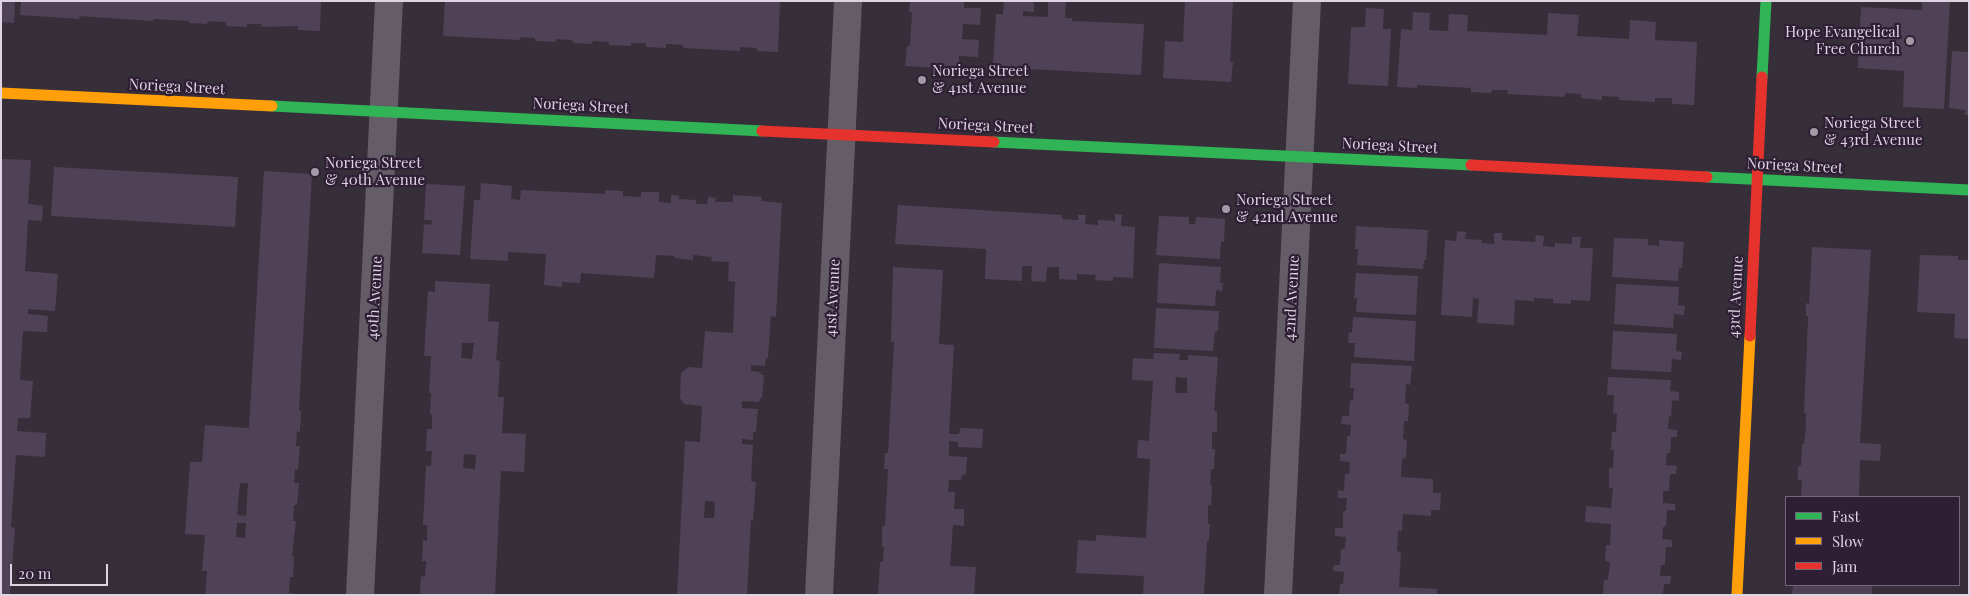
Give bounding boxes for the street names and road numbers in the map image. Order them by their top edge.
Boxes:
street label: Noriega Street [128,75,226,99]
street label: Noriega Street [532,94,630,118]
street label: Noriega Street [937,114,1035,138]
street label: Noriega Street [1341,134,1439,158]
street label: Noriega Street [1746,154,1844,178]
street label: 42nd Avenue [1281,255,1303,341]
street label: 43rd Avenue [1725,255,1747,339]
street label: 40th Avenue [364,256,386,340]
street label: 41st Avenue [822,258,844,338]

